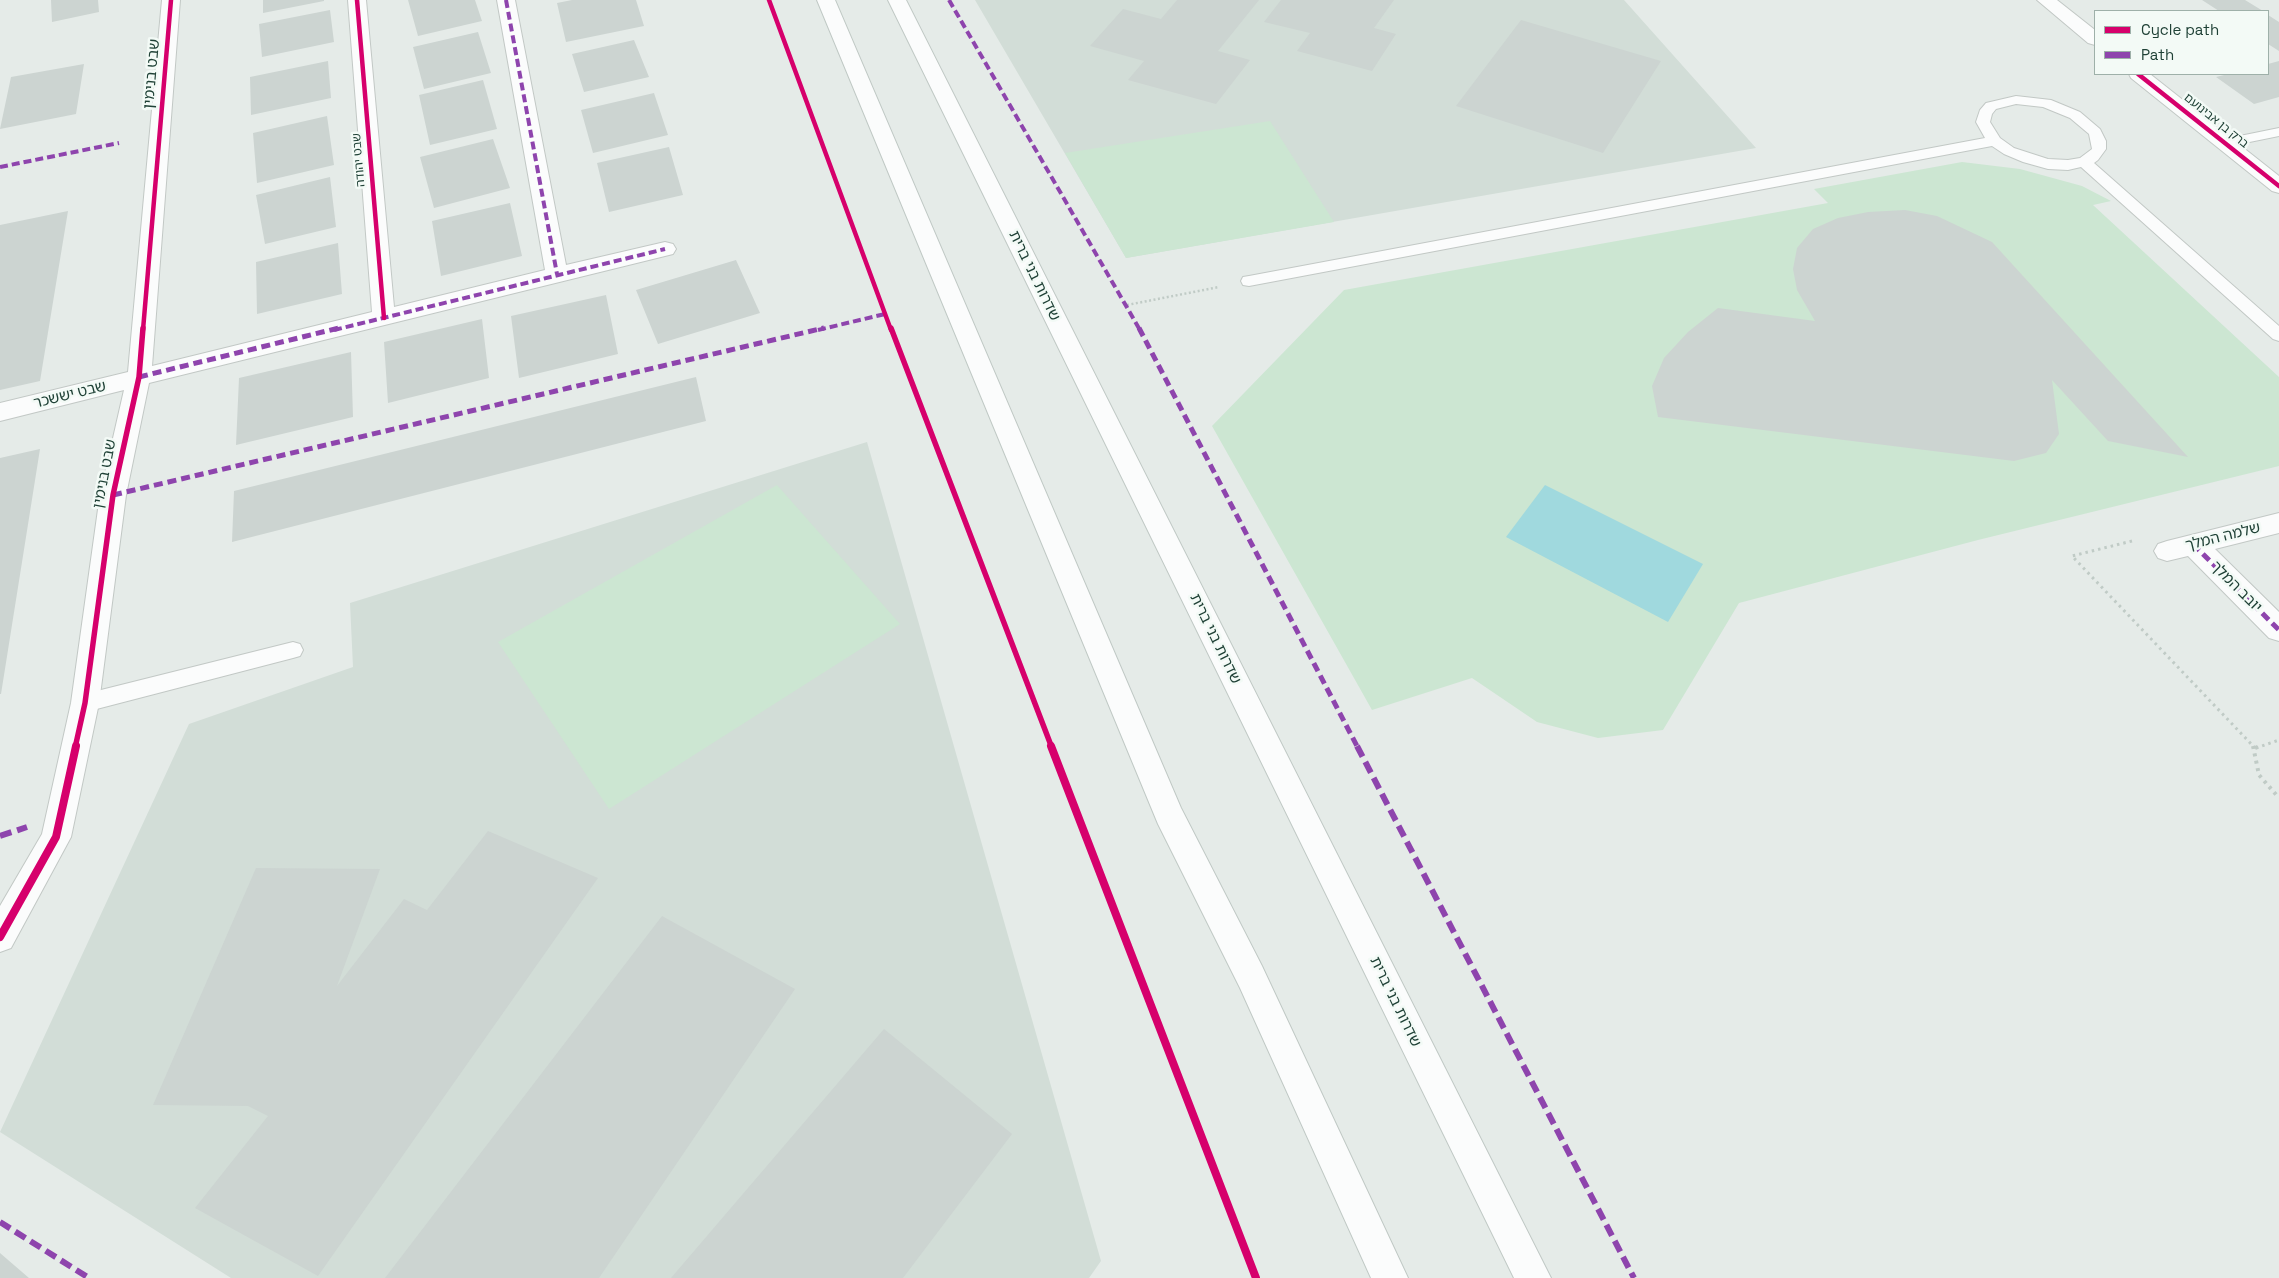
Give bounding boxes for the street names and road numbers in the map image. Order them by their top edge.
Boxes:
street label: שבט בנימין [140,38,164,110]
street label: ברק בן אבינועם [2181,91,2251,151]
street label: שבט יהודה [349,132,369,188]
street label: שדרות בני ברית [1004,228,1064,324]
street label: שבט יששכר [32,377,108,413]
street label: שבט בנימין [89,438,121,510]
street label: שלמה המלך [2184,519,2262,555]
street label: יובב המלך [2207,558,2265,616]
street label: שדרות בני ברית [1185,591,1245,687]
street label: שדרות בני ברית [1365,954,1425,1050]

